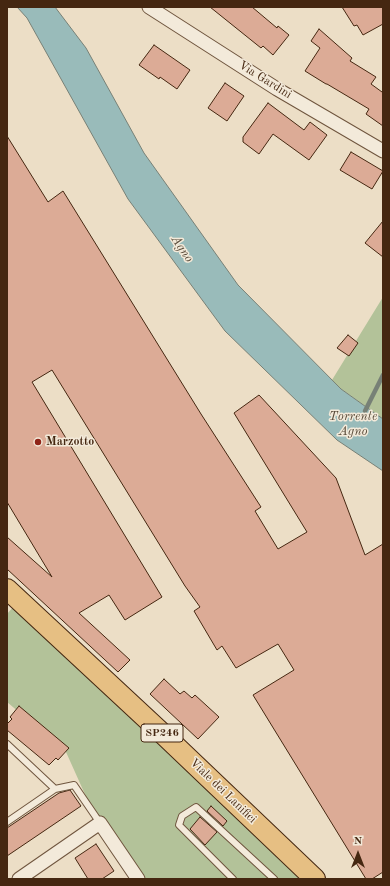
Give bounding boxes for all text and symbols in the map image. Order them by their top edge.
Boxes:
street label: Via Gardini [236,58,294,102]
water label: Agno [167,233,197,265]
water label: Torrente Agno [329,409,377,440]
place label: Marzotto [46,435,94,449]
marker: Marzotto [33,437,43,447]
road number: SP246 [141,724,183,742]
street label: Viale dei Lanifici [187,756,259,826]
north arrow [338,834,378,874]
text: N [354,836,362,847]

